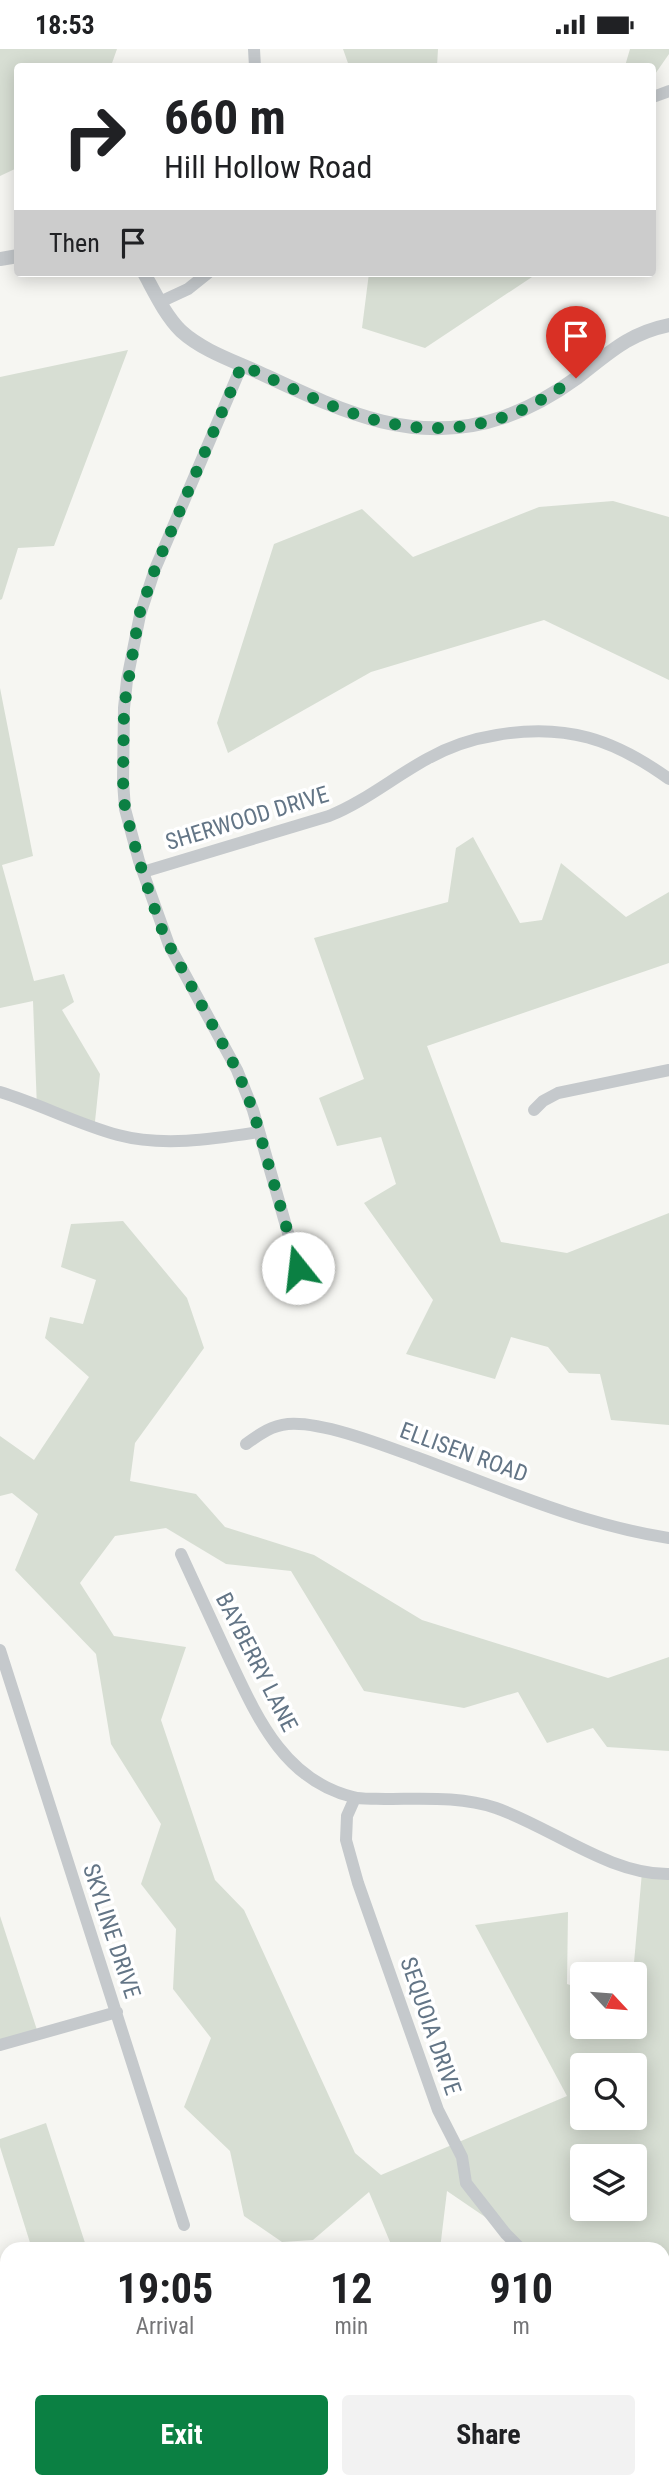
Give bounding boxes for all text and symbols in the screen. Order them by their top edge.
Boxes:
text: 18:53 [35,10,95,40]
text: 660 m [164,89,286,146]
icon: right [49,91,140,182]
text: Hill Hollow Road [164,148,372,186]
icon: arrive [114,224,152,262]
text: Then [49,228,100,258]
pin [546,306,606,378]
icon: arrive [557,317,595,355]
street label: SHERWOOD DRIVE [162,781,332,856]
position arrow [261,1231,335,1305]
street label: ELLISEN ROAD [396,1417,531,1488]
street label: BAYBERRY LANE [210,1588,303,1736]
street label: SKYLINE DRIVE [77,1861,146,2002]
street label: SEQUOIA DRIVE [394,1954,467,2099]
north arrow [570,1962,648,2039]
map controls [570,1962,647,2221]
button: search [570,2053,647,2130]
button: layers [570,2144,647,2221]
text: 19:05 [117,2264,213,2313]
text: 12 [330,2264,373,2313]
text: 910 [489,2264,553,2313]
text: Arrival [136,2313,194,2340]
text: min [334,2313,368,2340]
text: m [513,2313,530,2340]
button: Exit [35,2395,328,2475]
button: Share [342,2395,635,2475]

